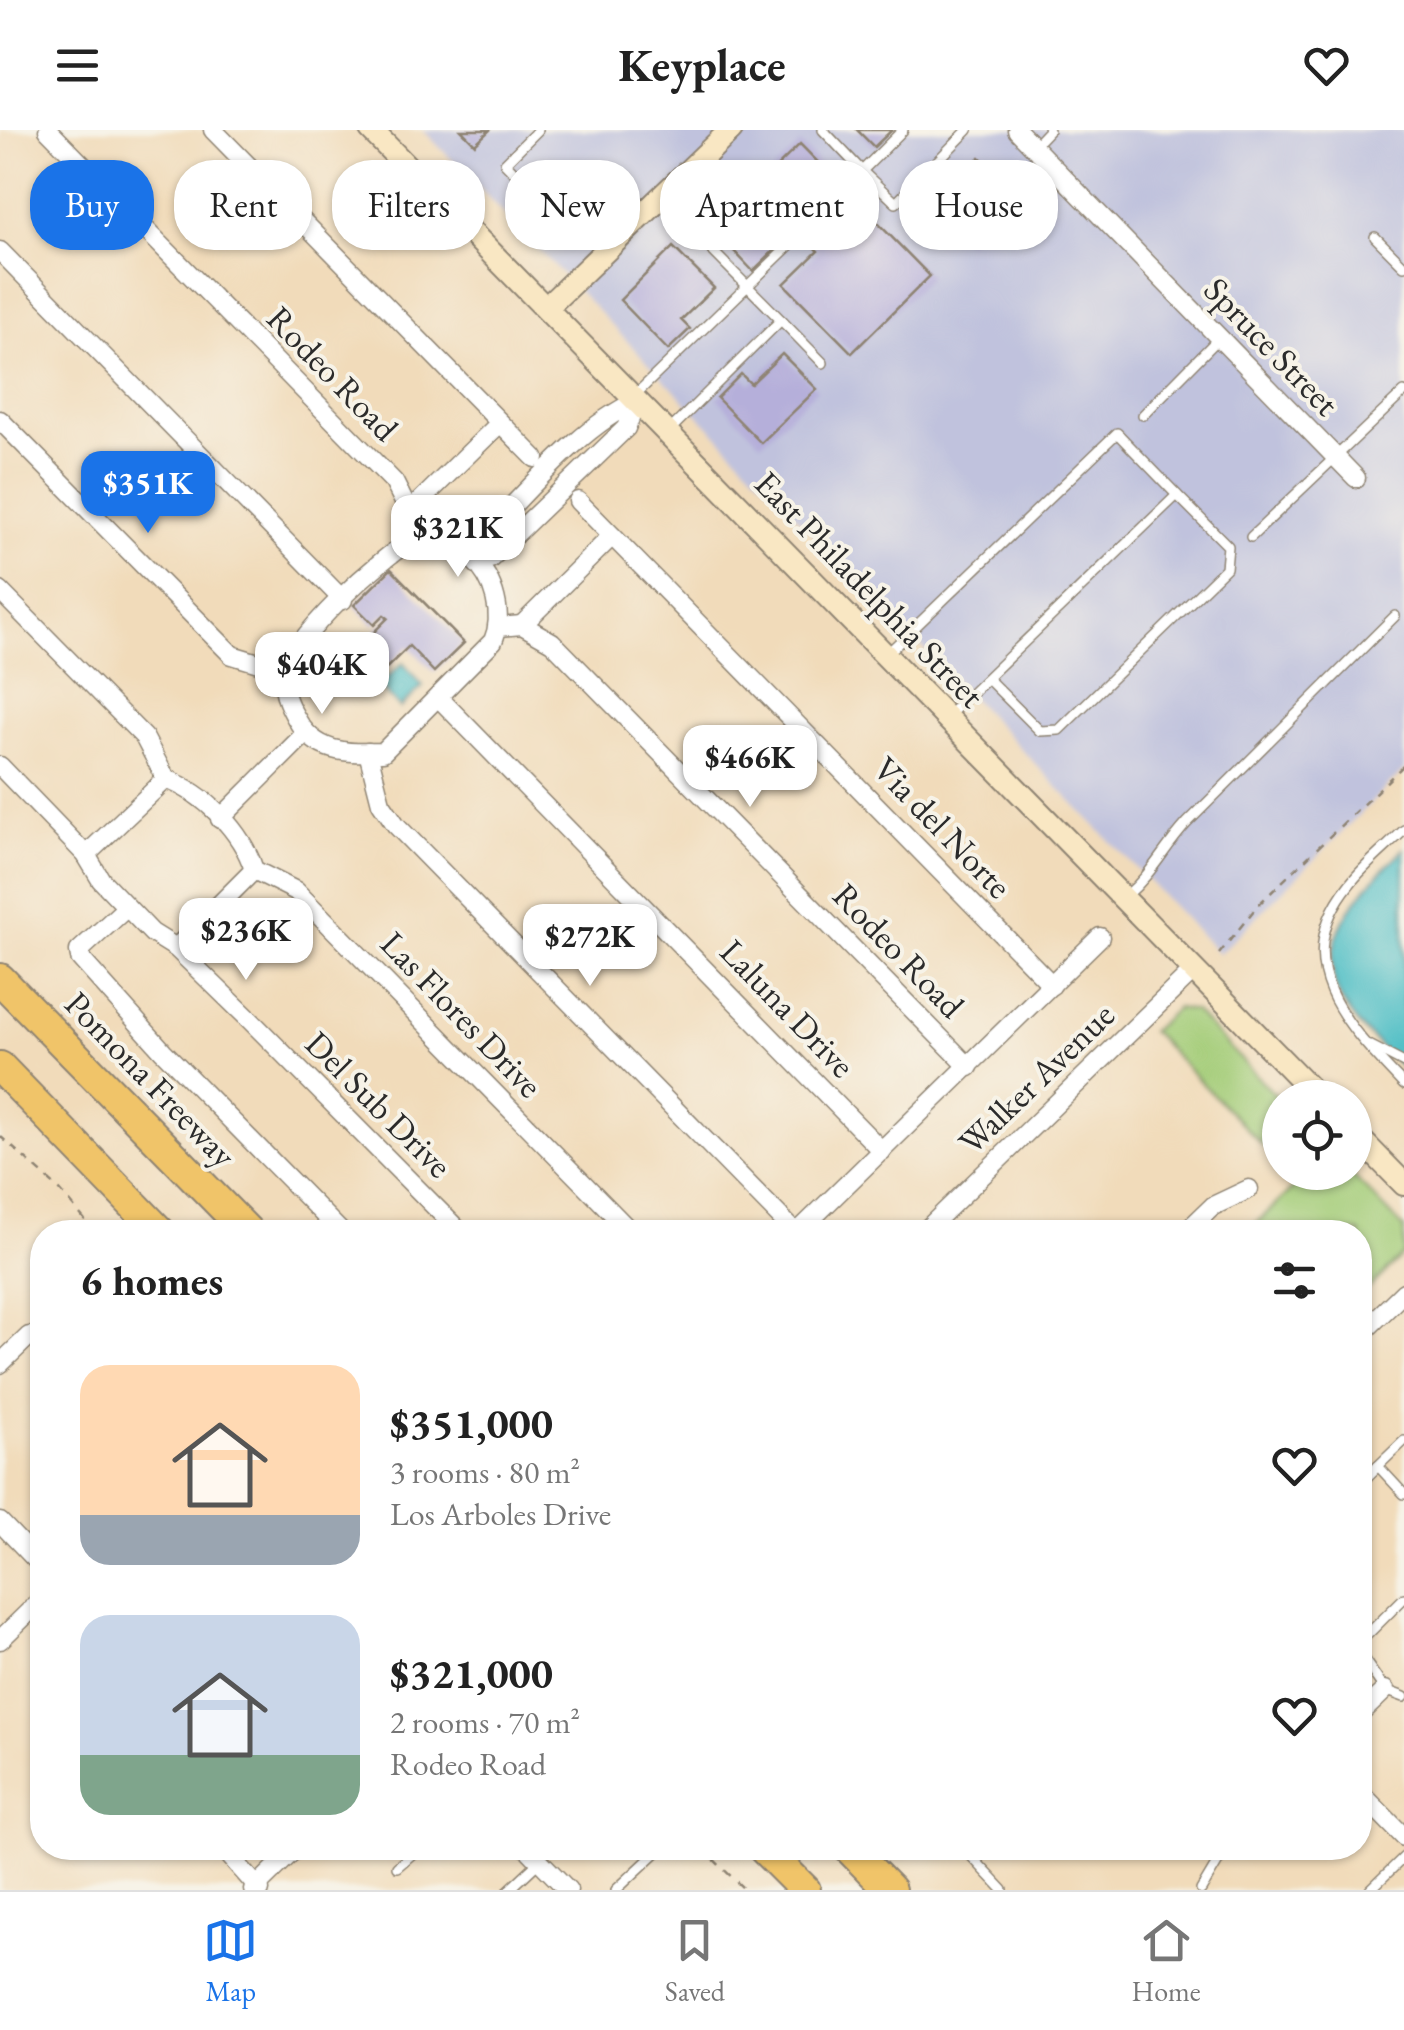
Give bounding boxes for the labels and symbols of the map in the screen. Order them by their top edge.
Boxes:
street label: Spruce Street [1195,267,1349,425]
street label: Rodeo Road [257,296,409,450]
pin: $351K [78,451,218,536]
street label: East Philadelphia Street [745,461,995,717]
pin: $321K [388,495,528,580]
pin: $404K [252,632,392,717]
pin: $466K [680,725,820,810]
street label: Via del Norte [864,746,1022,908]
street label: Rodeo Road [823,873,975,1027]
pin: $236K [176,898,316,983]
pin: $272K [520,904,660,989]
street label: Las Flores Drive [371,921,553,1107]
street label: Laluna Drive [711,929,865,1087]
street label: Pomona Freeway [56,981,247,1177]
street label: Walker Avenue [948,992,1124,1164]
street label: Del Sub Drive [296,1021,462,1187]

